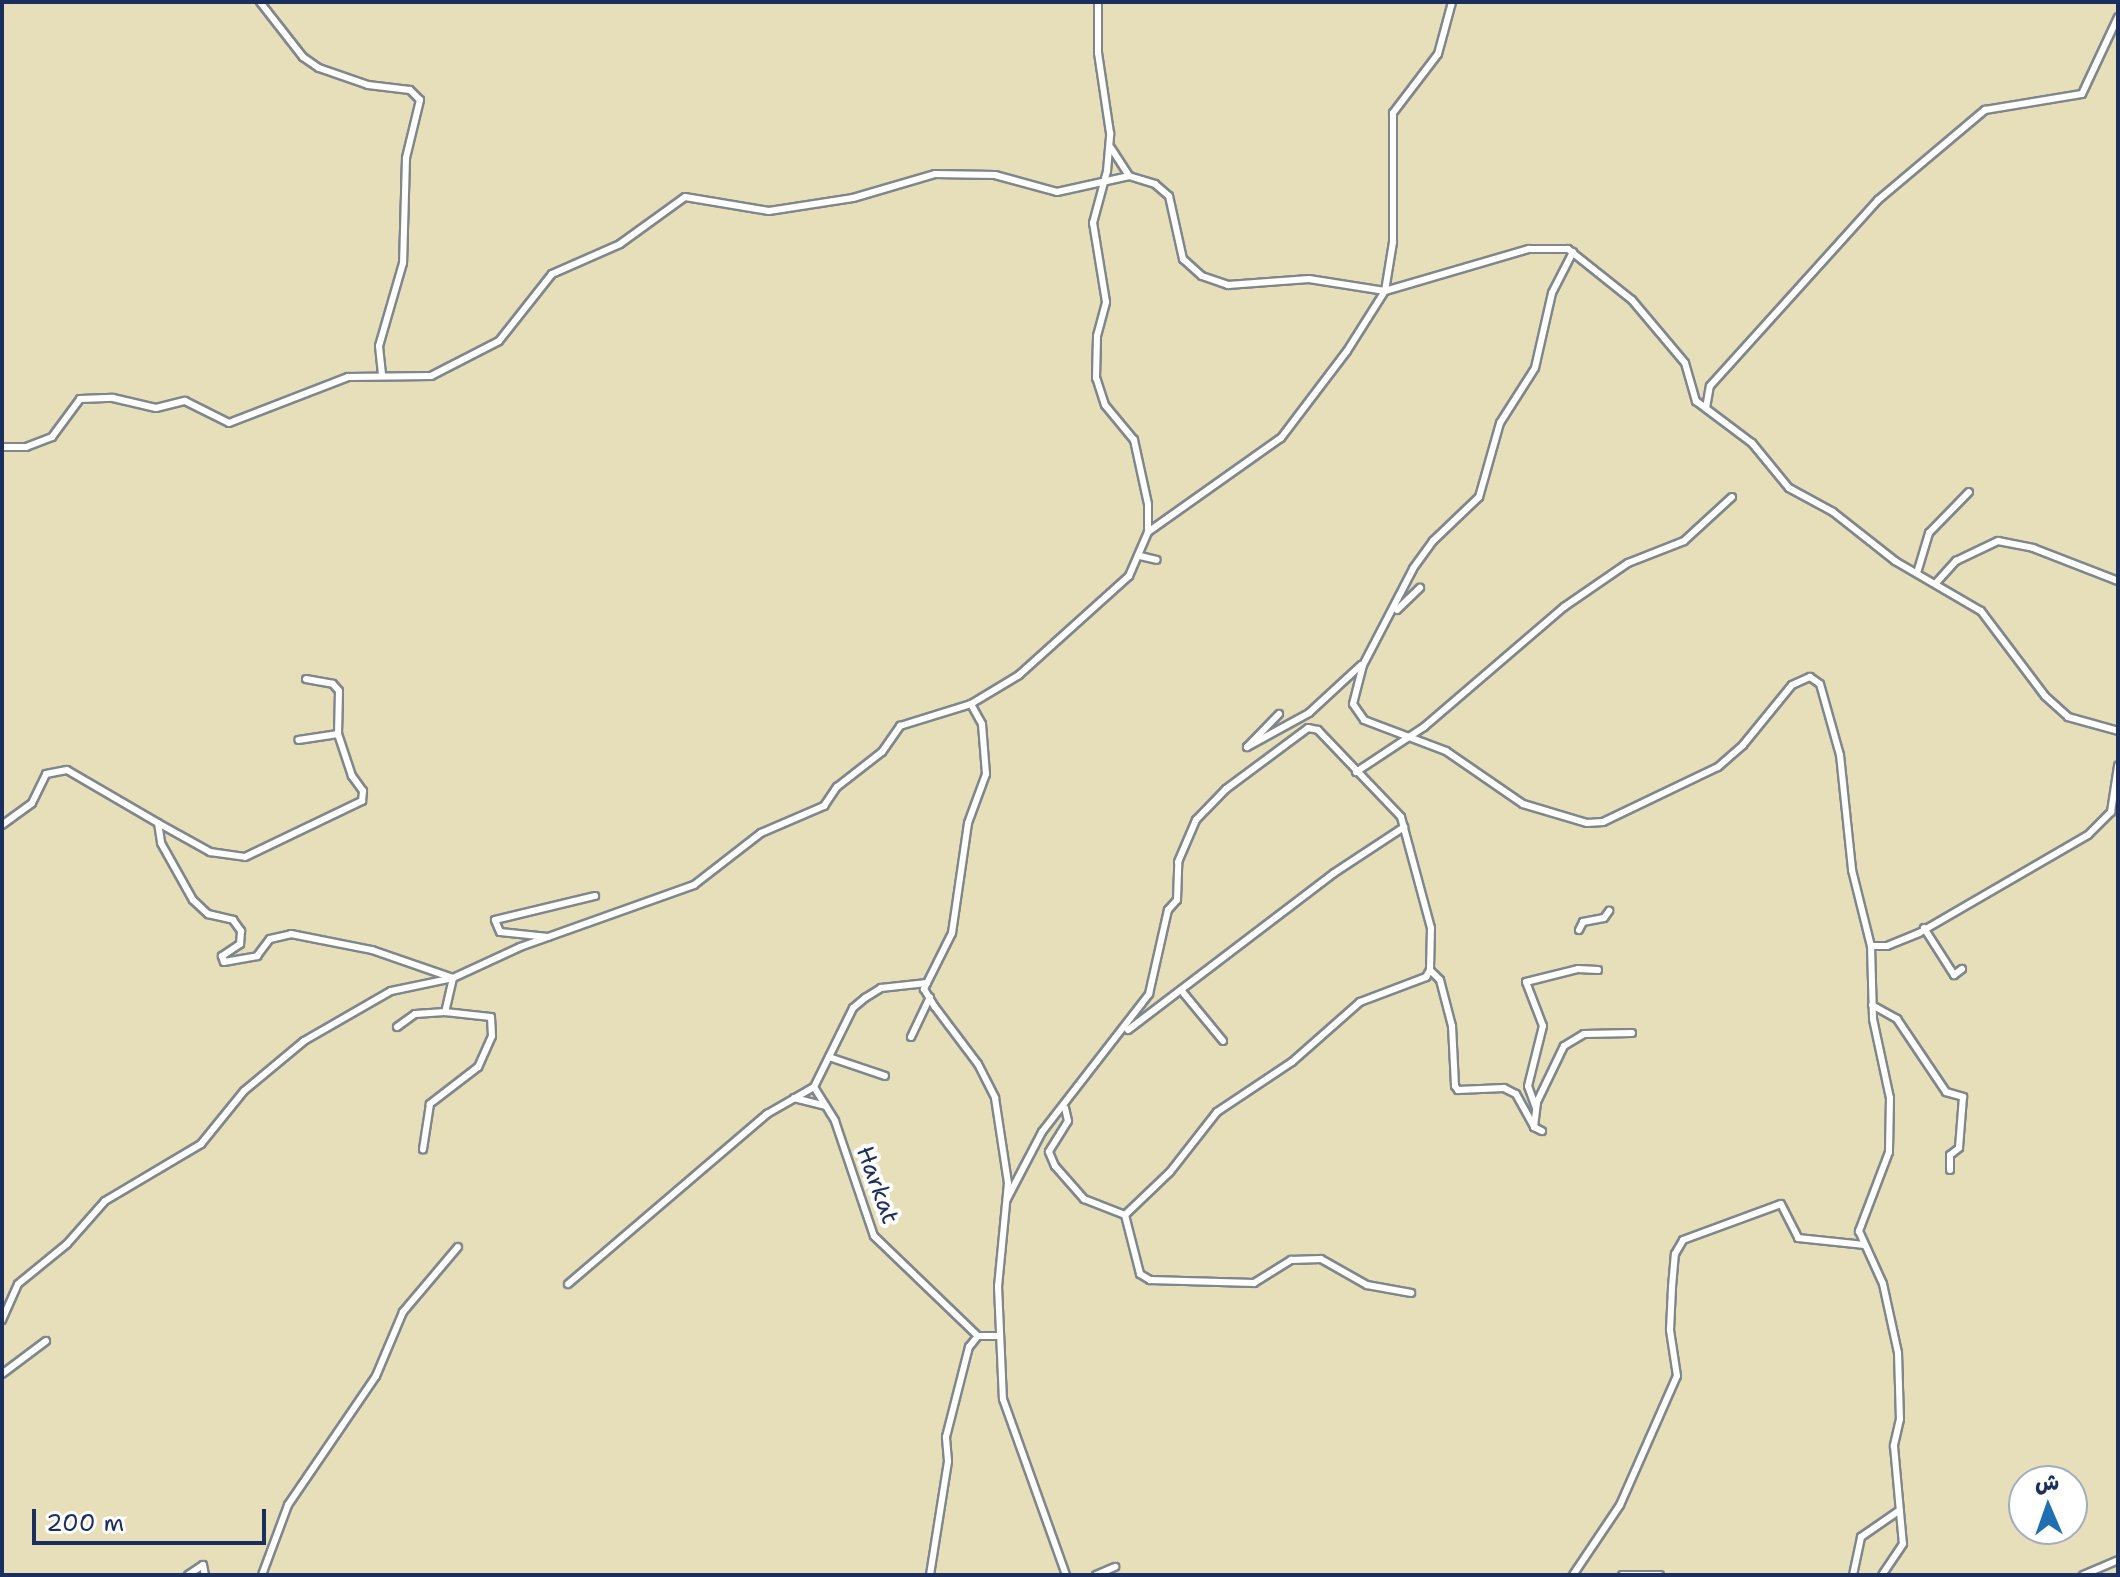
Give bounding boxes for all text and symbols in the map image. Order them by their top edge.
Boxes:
street label: Harkat [850,1142,904,1228]
north arrow [2008,1465,2088,1545]
text: ش [2035,1468,2060,1497]
scale bar [36,1493,270,1543]
text: 200 m [46,1507,124,1539]

